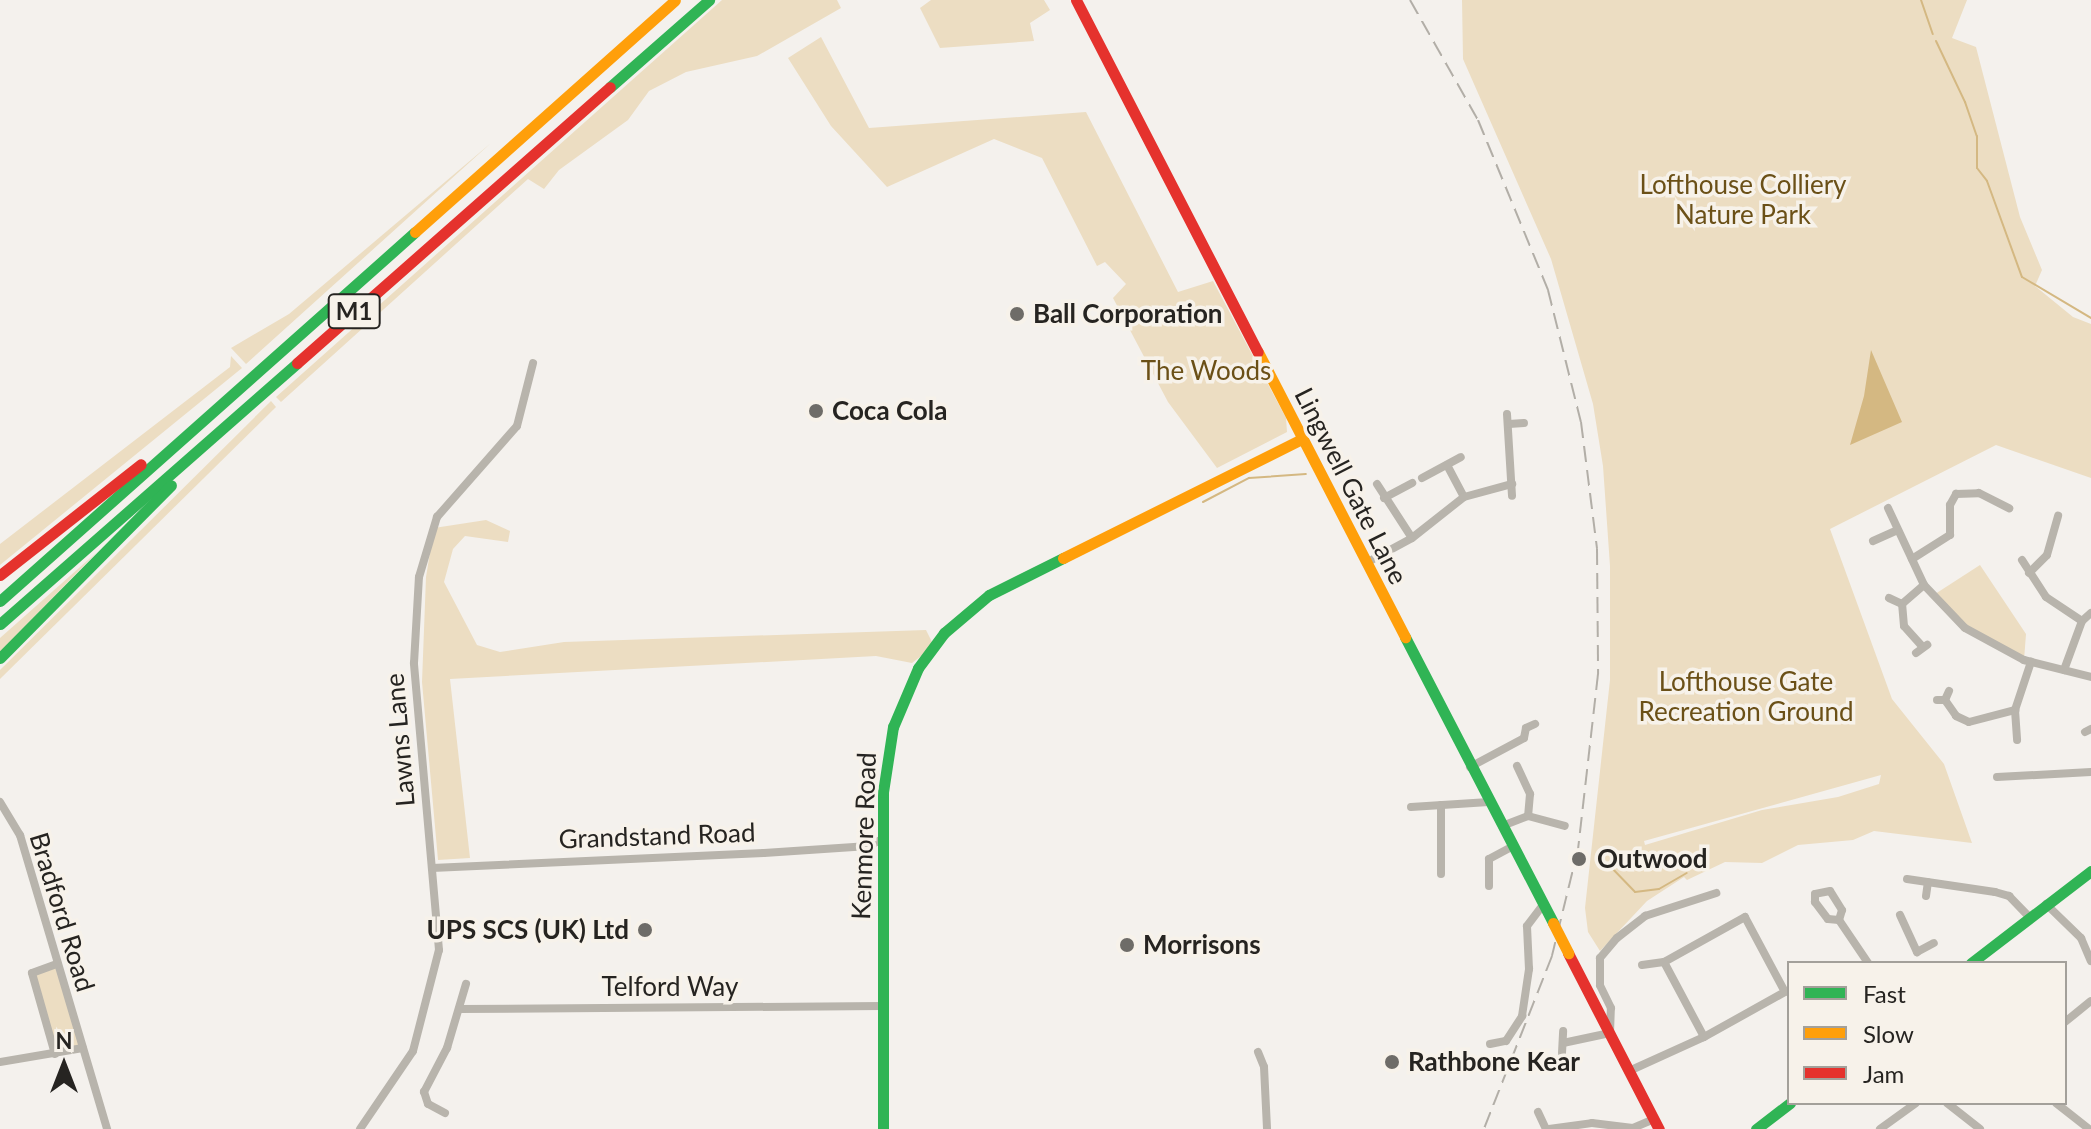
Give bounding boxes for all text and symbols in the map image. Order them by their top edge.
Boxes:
park label: Lofthouse Colliery Nature Park [1640,169,1846,230]
road number: M1 [326,291,382,331]
place label: Ball Corporation [1033,298,1222,330]
marker: Ball Corporation [1008,305,1026,323]
park label: The Woods [1141,355,1271,387]
street label: Lingwell Gate Lane [1288,383,1414,589]
place label: Coca Cola [832,395,947,427]
marker: Coca Cola [807,402,825,420]
park label: Lofthouse Gate Recreation Ground [1639,666,1853,728]
street label: Lawns Lane [379,672,421,808]
street label: Kenmore Road [845,752,883,920]
street label: Grandstand Road [558,817,756,855]
street label: Bradford Road [23,829,101,995]
place label: Outwood [1597,843,1707,875]
marker: Outwood [1568,848,1590,870]
place label: UPS SCS (UK) Ltd [426,914,629,946]
marker: UPS SCS (UK) Ltd [636,921,654,939]
place label: Morrisons [1143,929,1261,961]
marker: Morrisons [1118,936,1136,954]
legend [1787,961,2067,1105]
street label: Telford Way [601,971,739,1003]
text: Fast [1863,979,1906,1008]
text: Slow [1863,1019,1914,1048]
north arrow [24,1025,104,1105]
text: N [56,1027,72,1054]
place label: Rathbone Kear [1408,1046,1580,1078]
marker: Rathbone Kear [1383,1053,1401,1071]
text: Jam [1863,1059,1904,1088]

